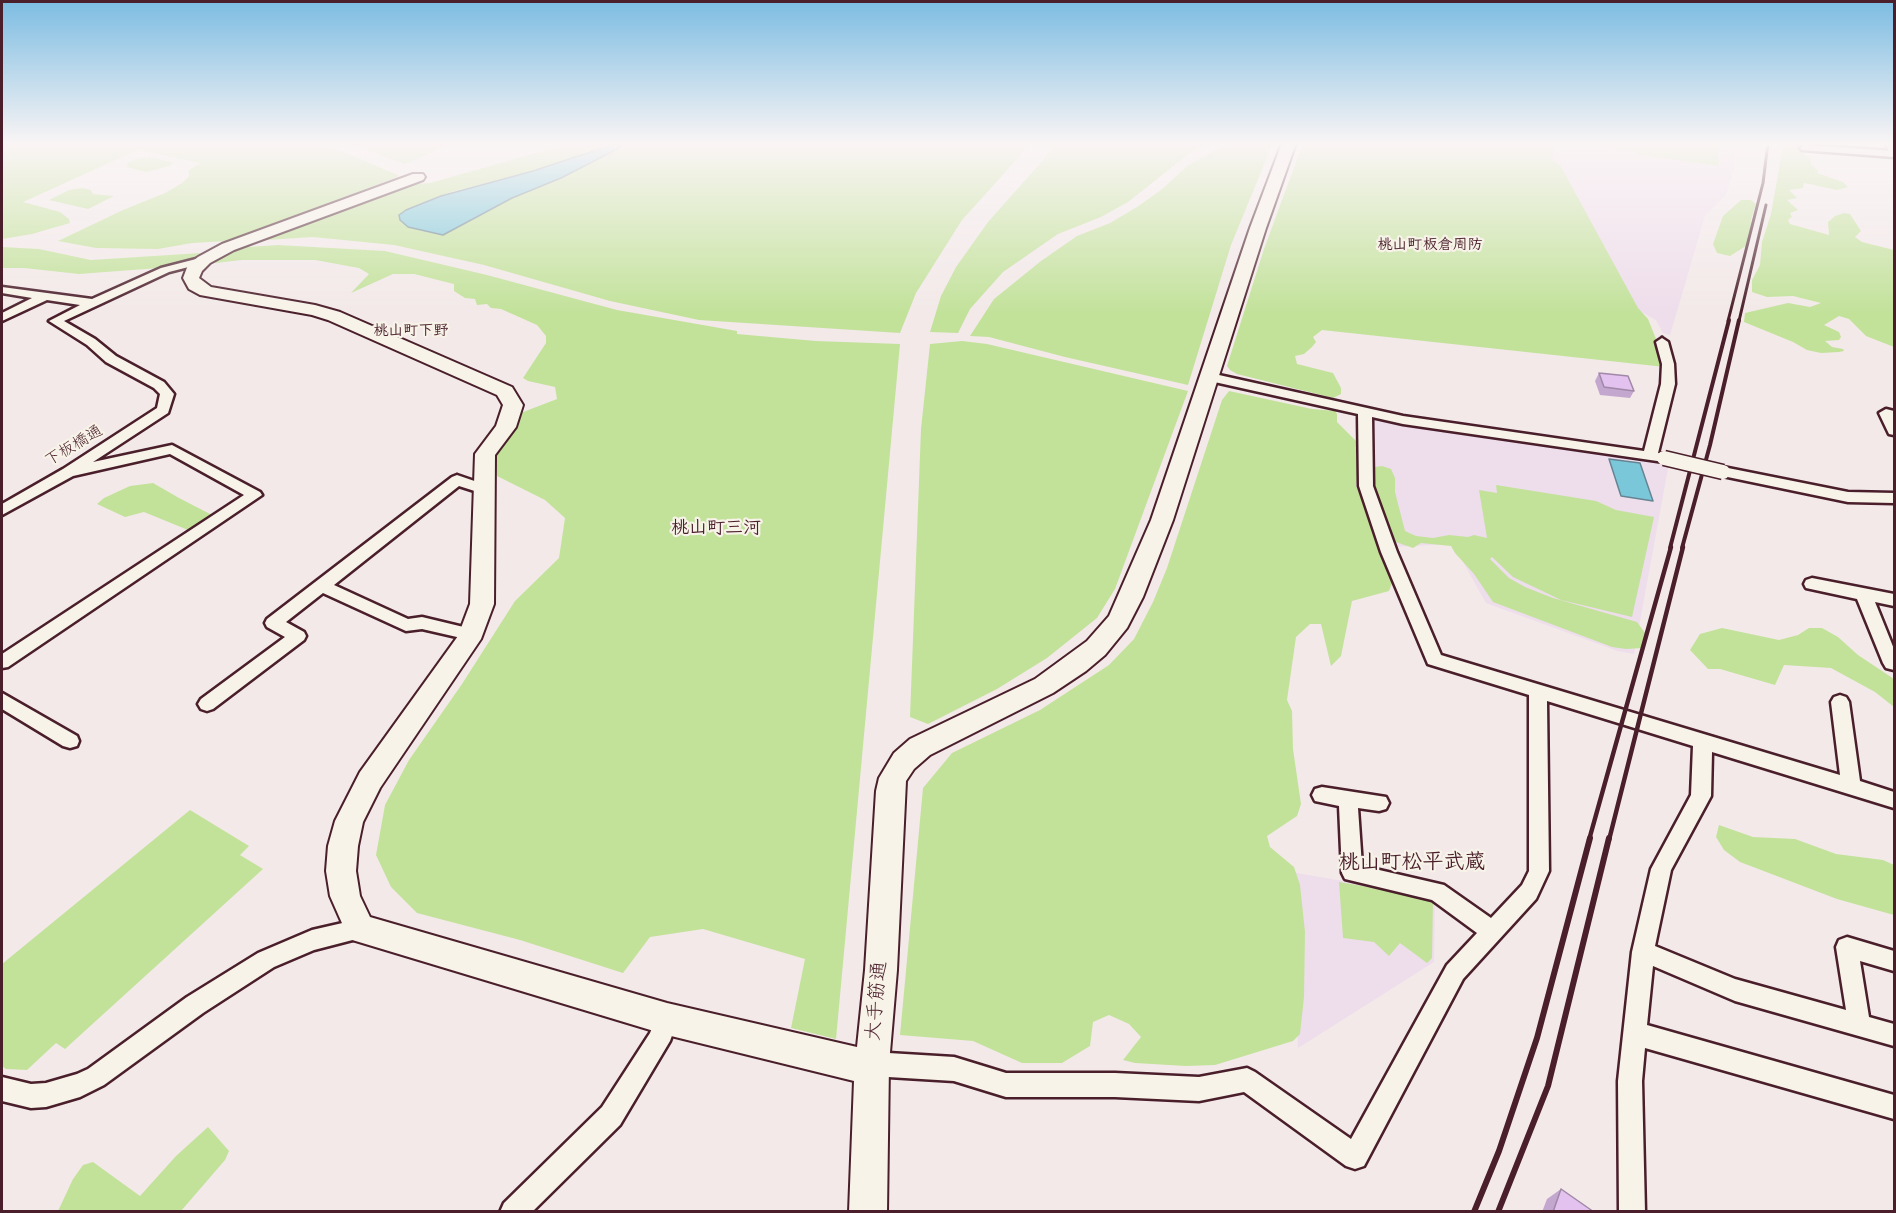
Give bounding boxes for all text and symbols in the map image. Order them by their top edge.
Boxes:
district label: 桃山町板倉周防 [1378,236,1482,254]
district label: 桃山町下野 [374,322,448,340]
street label: 下板橋通 [42,421,106,471]
district label: 桃山町三河 [671,517,761,539]
district label: 桃山町松平武蔵 [1339,850,1485,876]
street label: 大手筋通 [862,960,892,1042]

